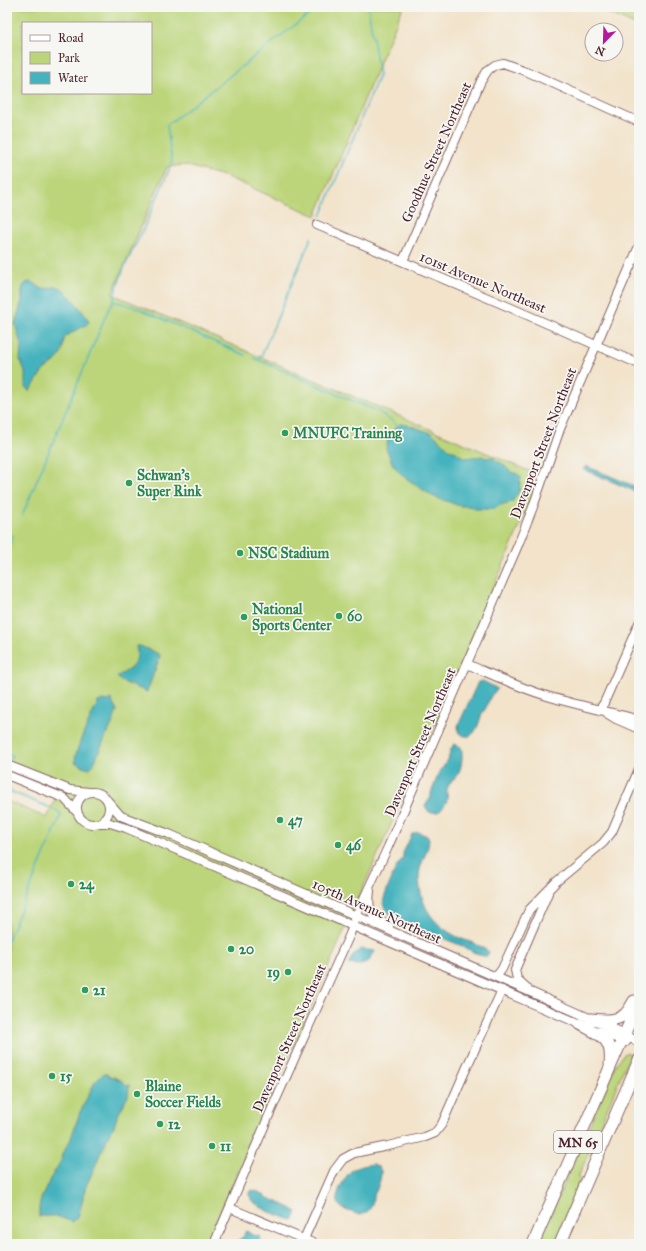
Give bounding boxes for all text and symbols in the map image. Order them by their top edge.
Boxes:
legend [22,22,152,94]
north arrow [584,22,624,62]
text: Road [58,31,84,45]
text: N [593,43,607,59]
text: Park [58,51,80,65]
text: Water [58,71,88,85]
street label: Goodhue Street Northeast [398,79,475,225]
street label: 101st Avenue Northeast [417,248,549,317]
street label: Davenport Street Northeast [507,365,580,521]
place label: MNUFC Training [293,425,402,443]
marker: MNUFC Training [280,428,290,438]
place label: Schwan's Super Rink [137,467,202,501]
marker: Schwan's Super Rink [124,478,134,488]
place label: NSC Stadium [248,545,330,562]
marker: NSC Stadium [235,548,245,558]
place label: National Sports Center [252,601,332,635]
place label: 60 [347,608,362,625]
marker: 60 [334,611,344,621]
marker: National Sports Center [239,612,249,622]
street label: Davenport Street Northeast [381,665,460,819]
place label: 47 [288,812,303,830]
marker: 47 [275,815,285,825]
place label: 46 [346,837,362,855]
marker: 46 [333,840,343,850]
street label: 105th Avenue Northeast [310,875,444,948]
place label: 24 [79,876,95,894]
marker: 24 [66,879,76,889]
place label: 20 [239,941,254,958]
marker: 20 [226,944,236,954]
street label: Davenport Street Northeast [249,961,330,1115]
place label: 19 [267,964,280,982]
marker: 19 [283,967,293,977]
place label: 21 [93,982,106,999]
marker: 21 [80,985,90,995]
place label: 15 [60,1068,72,1085]
marker: 15 [47,1071,57,1081]
place label: Blaine Soccer Fields [145,1078,221,1111]
marker: Blaine Soccer Fields [132,1089,142,1099]
place label: 12 [168,1116,182,1133]
marker: 12 [155,1119,165,1129]
road number: MN 65 [554,1131,602,1153]
place label: 11 [220,1138,232,1155]
marker: 11 [207,1141,217,1151]

